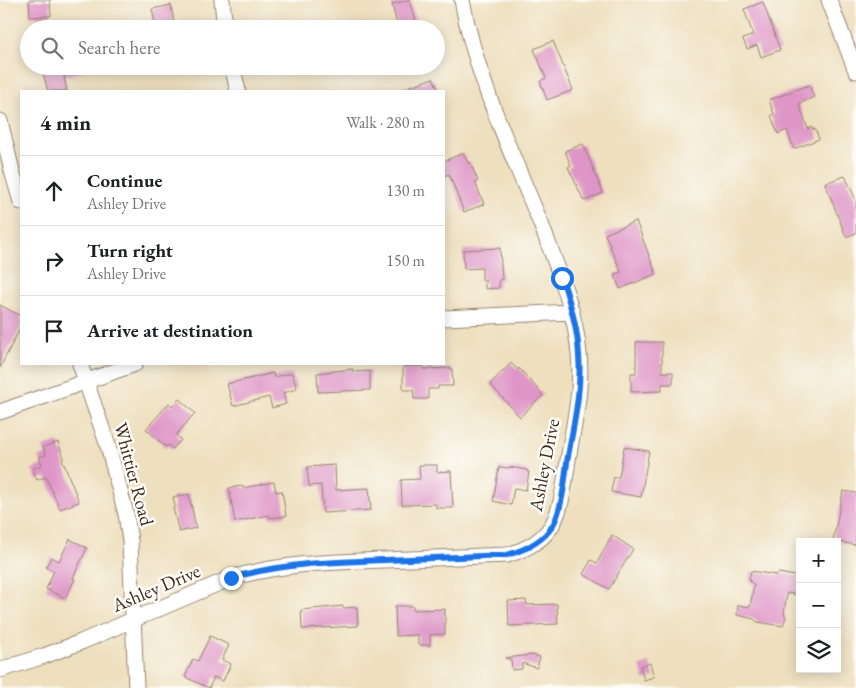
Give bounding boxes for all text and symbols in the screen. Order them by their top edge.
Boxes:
search box [20,20,445,75]
icon: search [38,34,66,62]
text: Search here [78,35,160,60]
text: 4 min [40,109,91,136]
text: Walk · 280 m [346,112,425,133]
text: Continue [87,168,162,193]
icon: ahead [40,177,68,205]
text: 130 m [386,180,425,201]
text: Ashley Drive [87,193,166,214]
text: Turn right [87,238,173,263]
icon: right [40,247,68,275]
text: 150 m [386,250,425,271]
text: Ashley Drive [87,263,166,284]
route start [551,267,574,290]
icon: arrive [40,317,68,345]
text: Arrive at destination [87,318,253,343]
street label: Ashley Drive [523,417,565,514]
street label: Whittier Road [108,420,160,529]
map controls [796,538,841,673]
button: + [796,538,841,583]
street label: Ashley Drive [107,558,204,618]
route end [220,567,243,590]
button: − [796,583,841,628]
button: layers [796,628,841,673]

